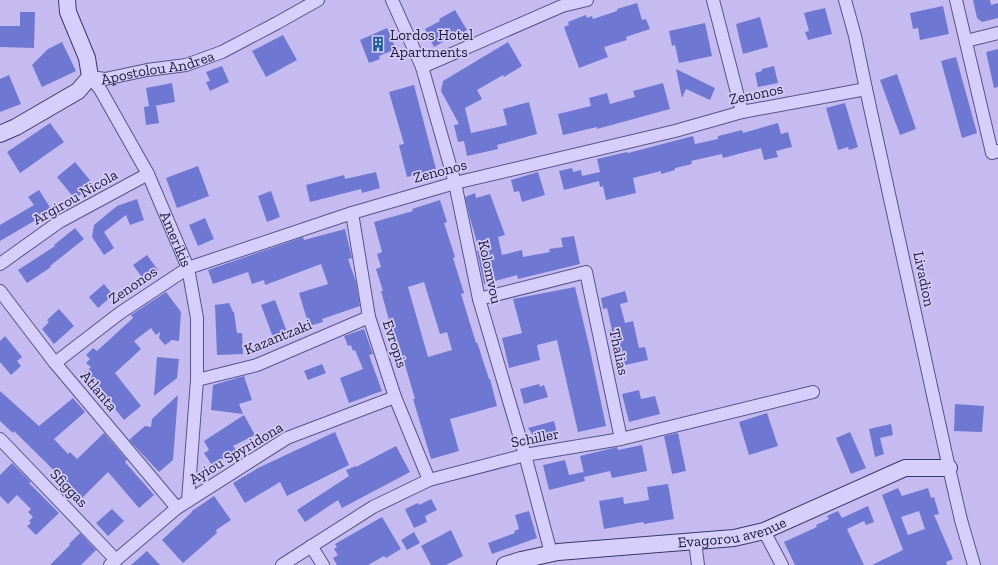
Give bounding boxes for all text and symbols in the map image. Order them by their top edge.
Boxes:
place label: Lordos Hotel Apartments [390,26,473,61]
building icon: Lordos Hotel Apartments [369,35,387,53]
street label: Apostolou Andrea [99,47,217,89]
street label: Zenonos [727,79,785,109]
street label: Zenonos [411,155,469,187]
street label: Argirou Nicola [29,165,121,229]
street label: Amerikis [156,209,196,270]
street label: Kolomvou [474,238,506,306]
street label: Livadion [909,250,939,309]
street label: Zenonos [105,262,161,308]
street label: Kazantzaki [242,315,314,359]
street label: Evropis [379,318,411,370]
street label: Thalias [605,327,633,377]
street label: Atlanta [77,367,121,415]
street label: Ayiou Spyridona [186,418,286,488]
street label: Schiller [509,425,561,451]
street label: Sfiggas [46,465,92,511]
street label: Evagorou avenue [677,513,789,551]

